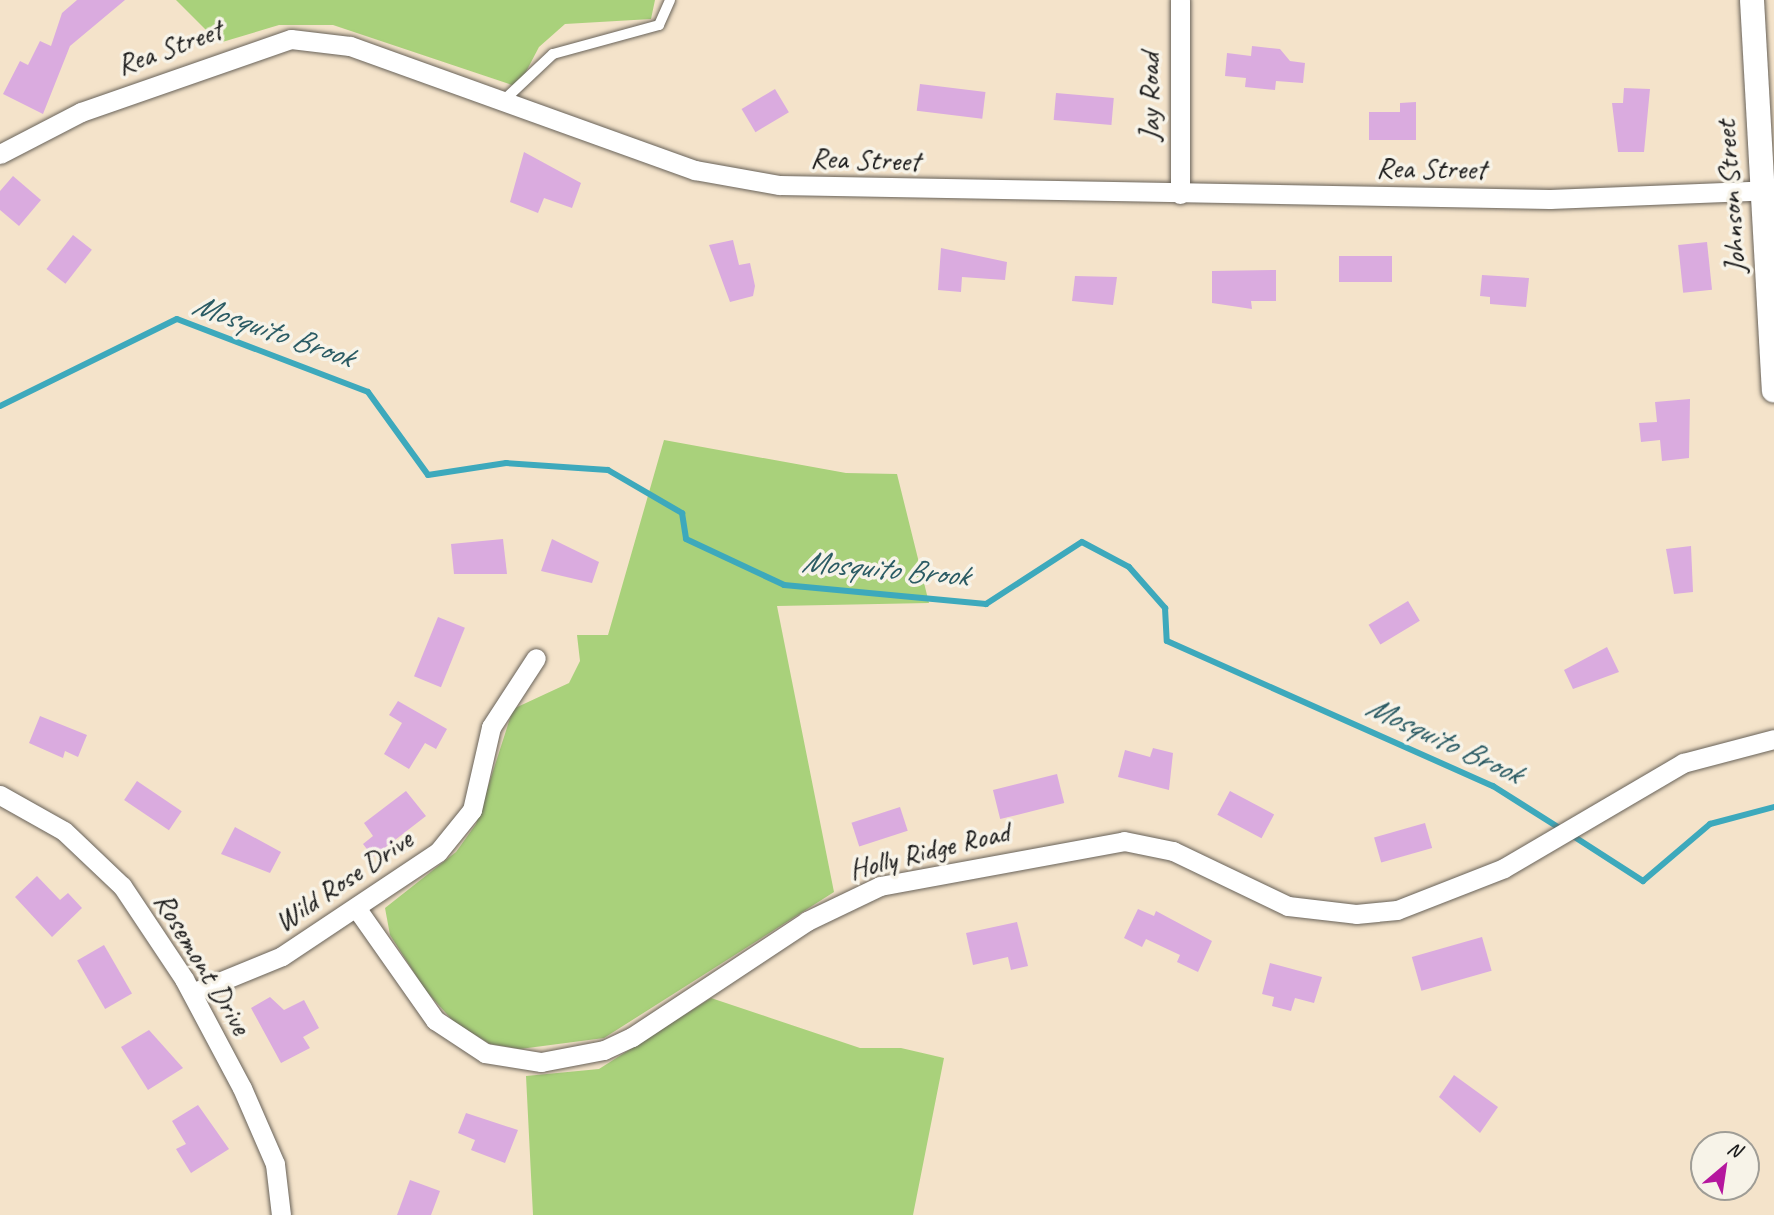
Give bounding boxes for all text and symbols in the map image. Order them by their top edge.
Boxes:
street label: Rea Street [111,11,227,83]
street label: Jay Road [1131,52,1167,142]
street label: Johnson Street [1707,119,1753,275]
street label: Rea Street [809,139,921,179]
street label: Rea Street [1376,149,1486,187]
water label: Mosquito Brook [188,286,358,376]
water label: Mosquito Brook [800,543,970,595]
water label: Mosquito Brook [1360,687,1528,793]
street label: Holly Ridge Road [844,812,1014,888]
street label: Wild Rose Drive [267,820,419,940]
street label: Rosemont Drive [146,885,260,1041]
north arrow [1690,1131,1760,1201]
text: N [1723,1136,1745,1163]

